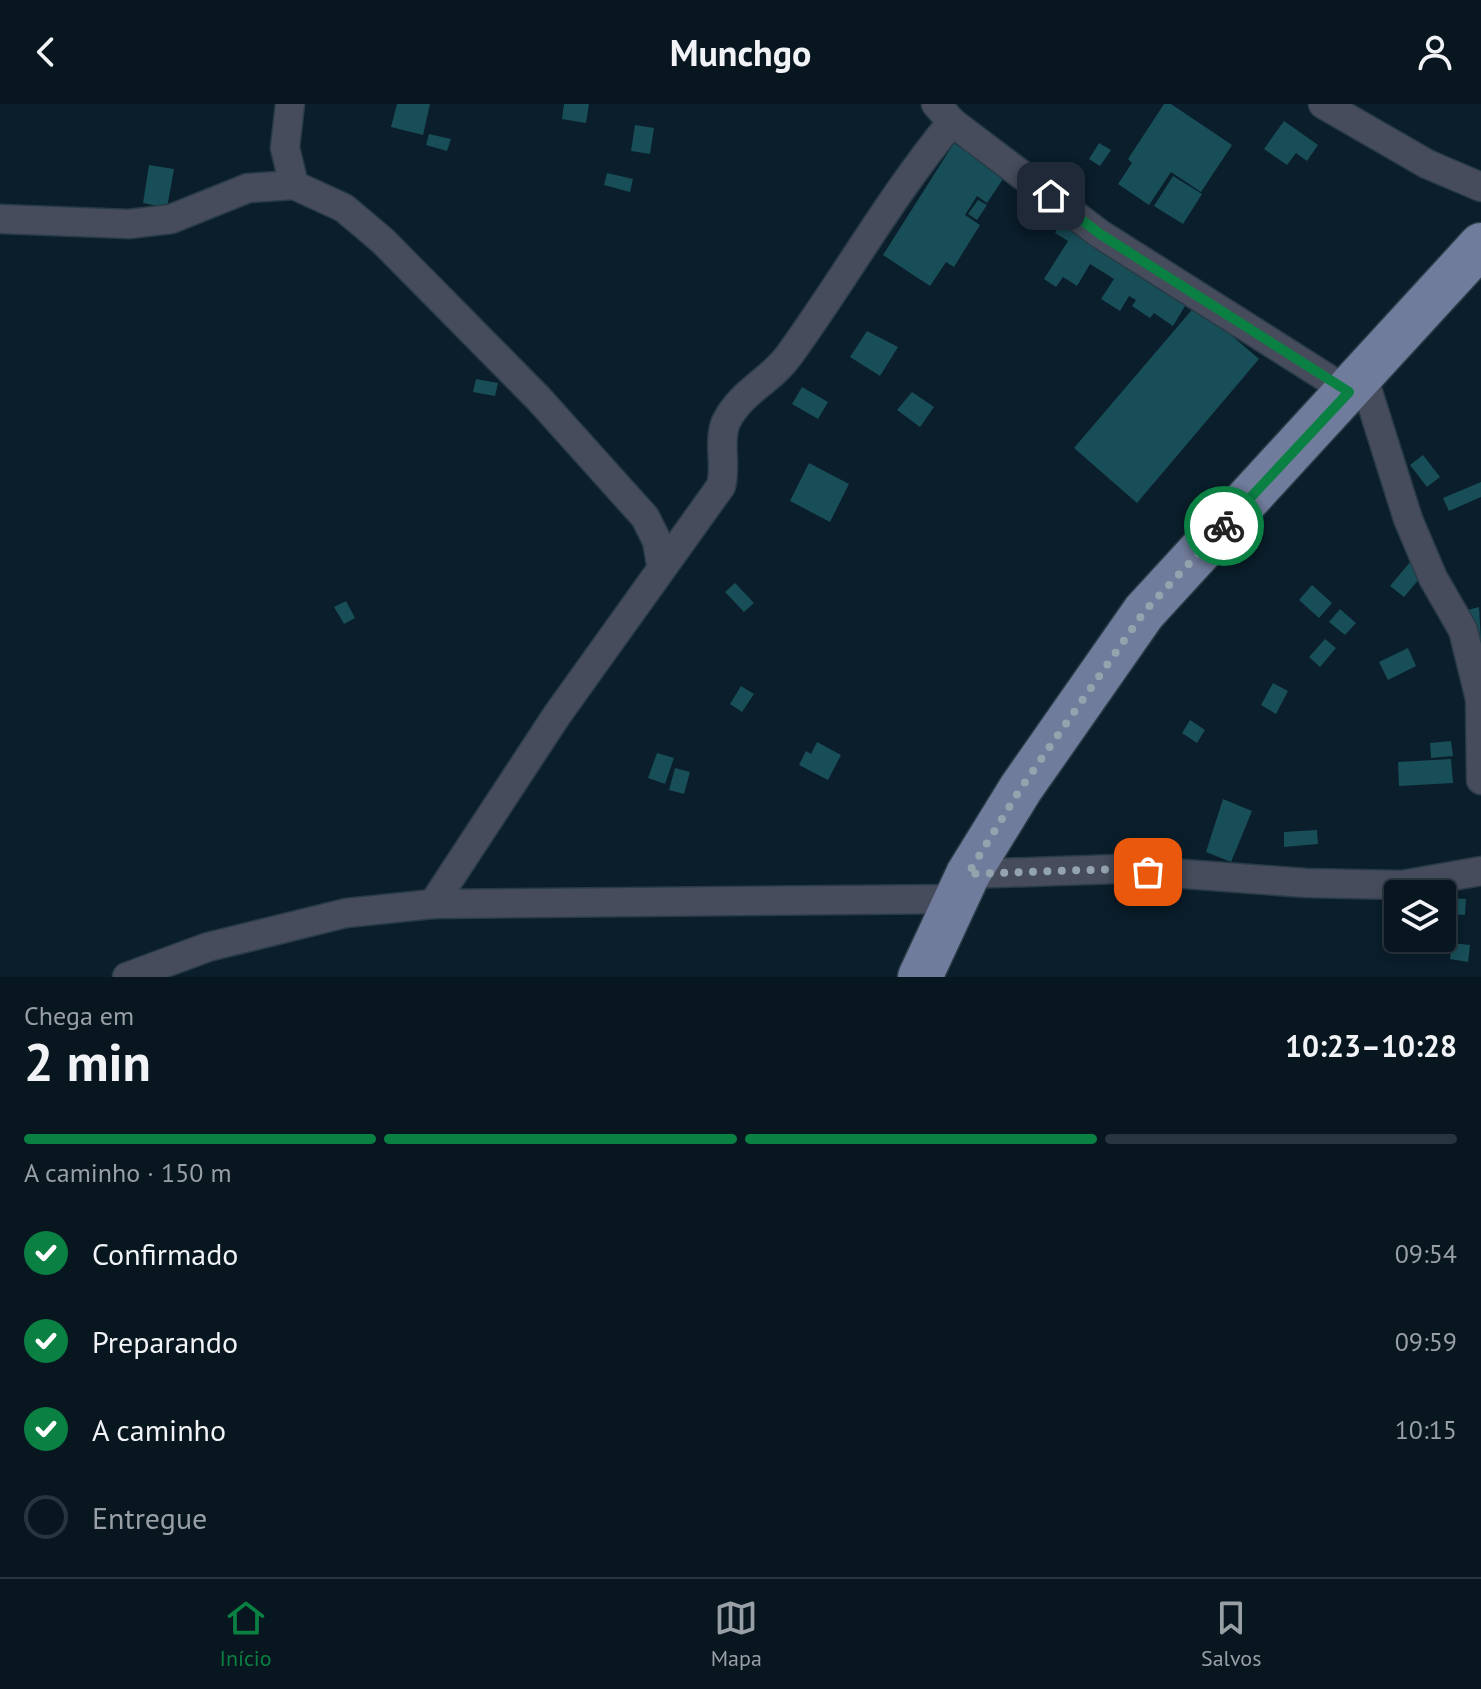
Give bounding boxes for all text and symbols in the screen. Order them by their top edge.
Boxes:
text: Munchgo [670,29,811,76]
icon: back [24,30,68,74]
icon: person [1413,30,1457,74]
pin [1017,162,1085,230]
icon: home [1029,174,1073,218]
courier [1184,486,1264,566]
icon: bike [1202,504,1246,548]
pin [1114,838,1182,906]
icon: bag [1126,850,1170,894]
map controls [1384,880,1456,952]
button: layers [1384,880,1456,952]
text: Chega em [24,999,134,1032]
text: 10:23–10:28 [1285,1026,1457,1065]
text: 2 min [24,1028,151,1095]
text: A caminho · 150 m [24,1156,232,1189]
icon: check [24,1231,68,1275]
text: Confirmado [92,1234,238,1273]
text: 09:54 [1395,1237,1457,1270]
icon: check [24,1319,68,1363]
text: Preparando [92,1322,238,1361]
text: 09:59 [1395,1325,1457,1358]
icon: check [24,1407,68,1451]
text: A caminho [92,1410,226,1449]
text: 10:15 [1395,1413,1457,1446]
text: Entregue [92,1498,207,1537]
tab: Início [220,1596,272,1672]
tab: Mapa [711,1596,762,1672]
tab: Salvos [1201,1596,1261,1672]

